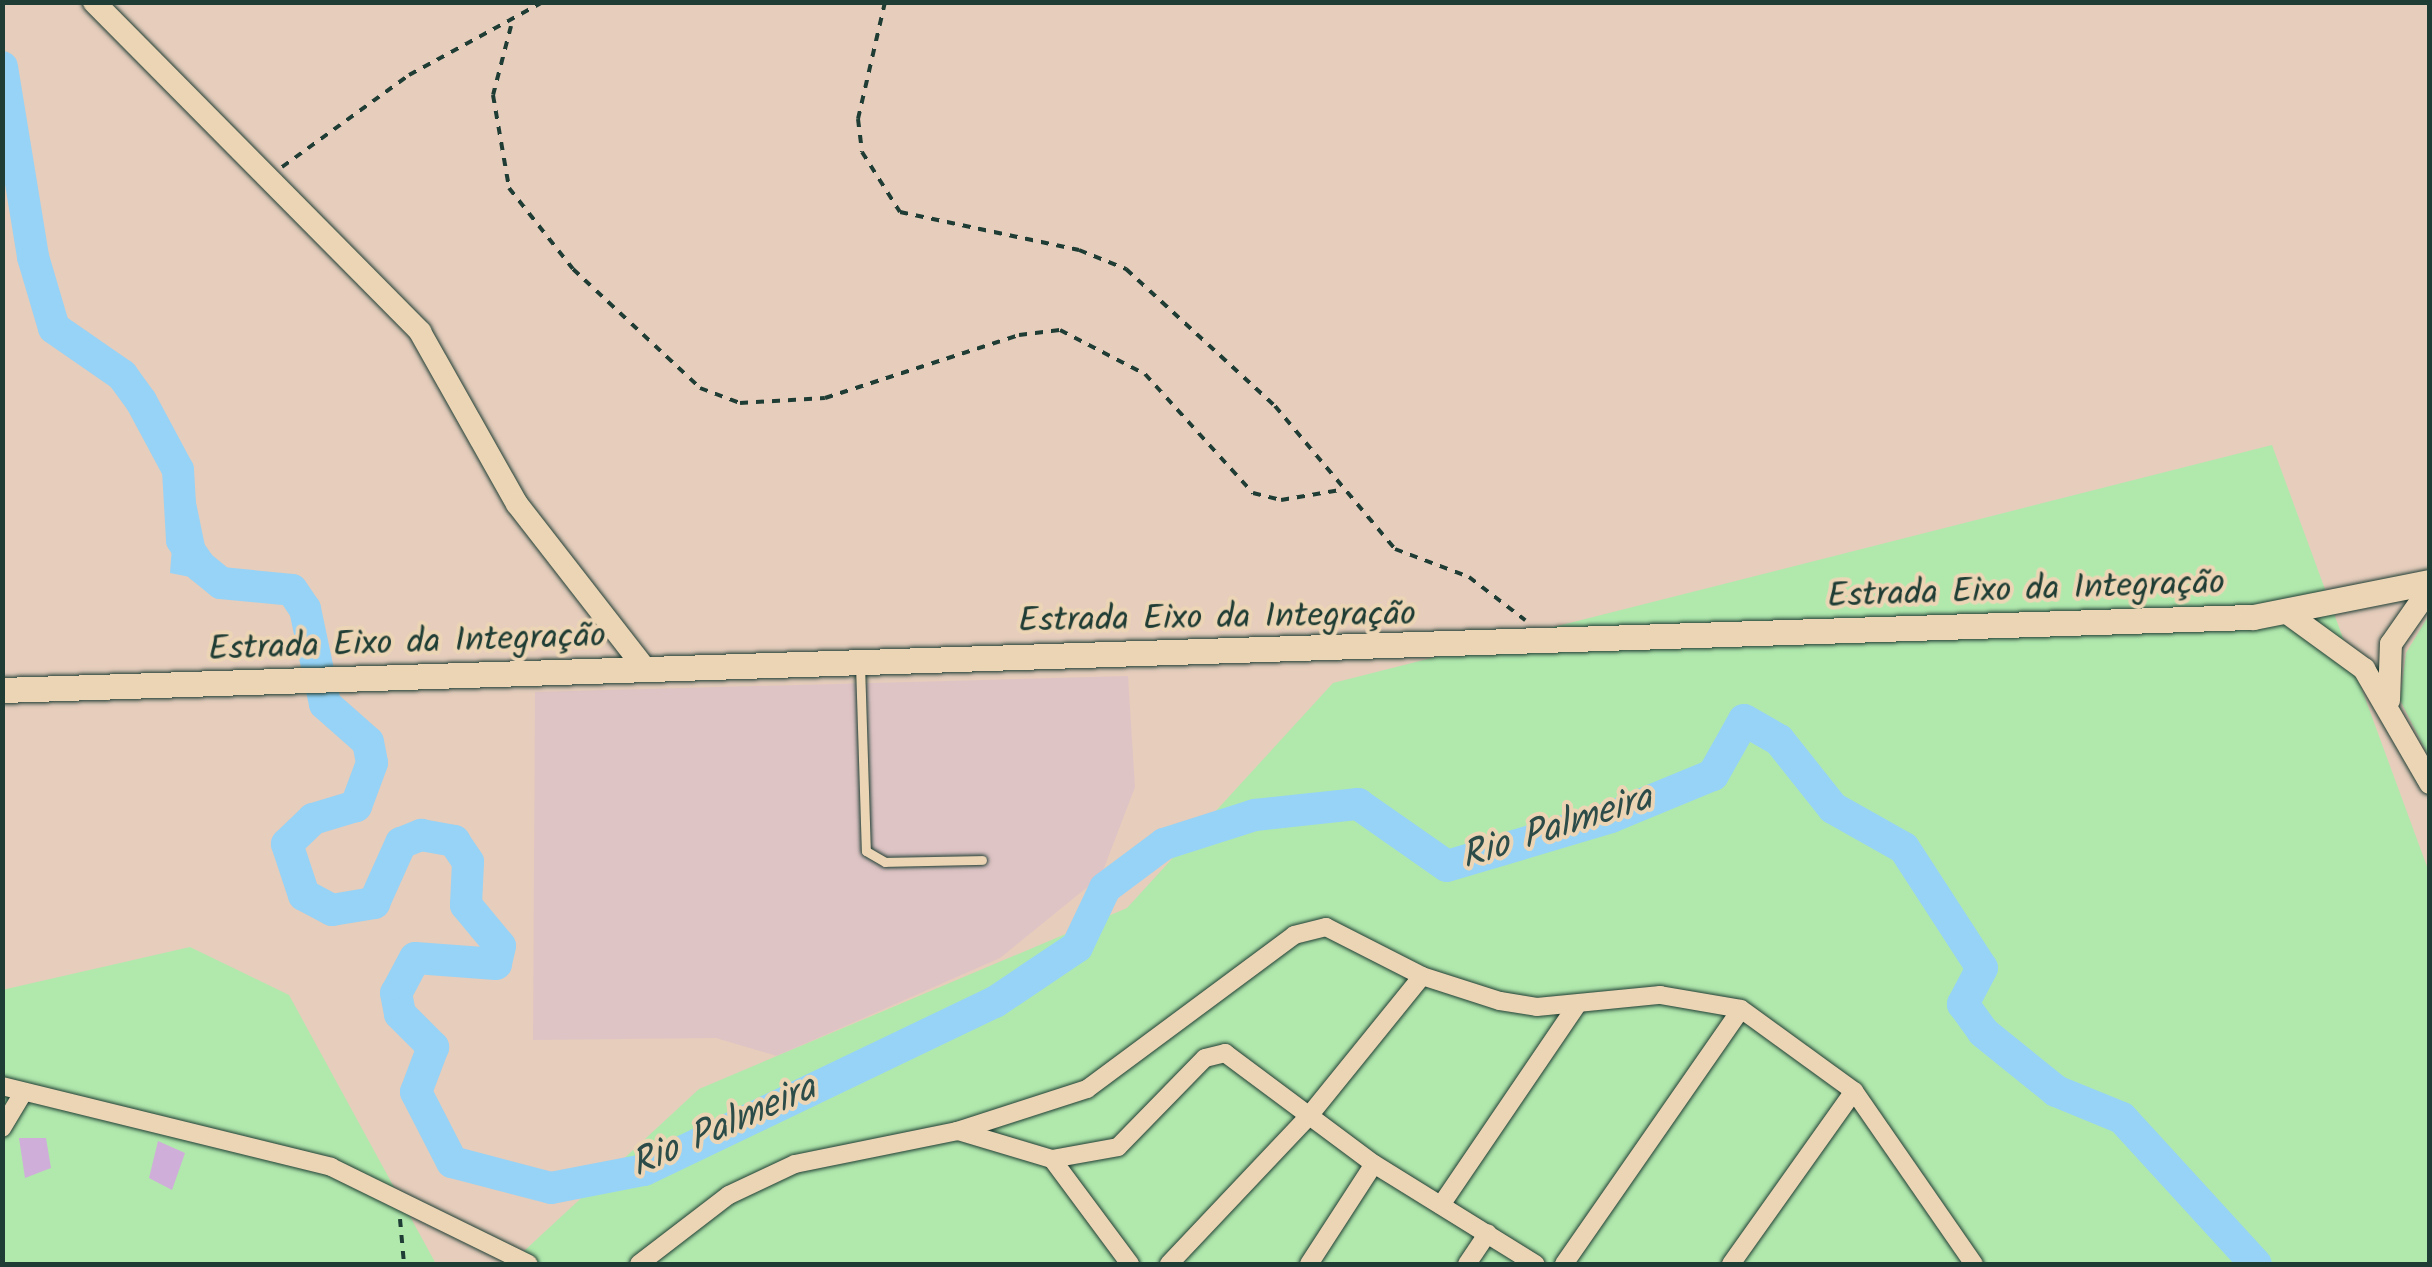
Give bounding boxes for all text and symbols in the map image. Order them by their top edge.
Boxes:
street label: Estrada Eixo da Integração [1826,563,2226,619]
street label: Estrada Eixo da Integração [1018,595,1416,643]
street label: Estrada Eixo da Integração [207,616,607,672]
water label: Rio Palmeira [1456,777,1658,881]
water label: Rio Palmeira [624,1067,824,1189]

